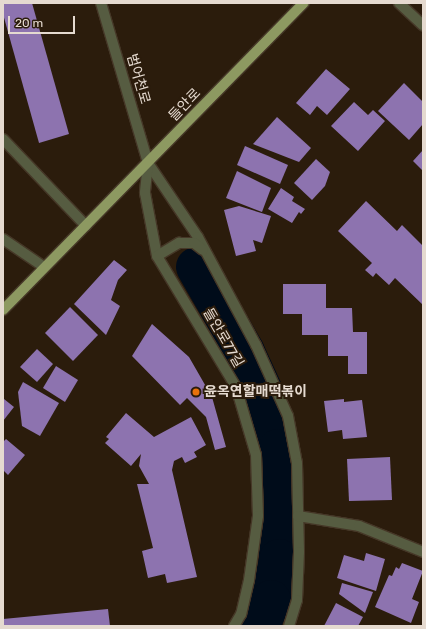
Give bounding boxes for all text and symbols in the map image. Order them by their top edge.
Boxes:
scale bar [10,8,77,34]
text: 20 m [15,16,43,30]
street label: 범어천로 [123,52,153,106]
street label: 들안로 [166,85,204,125]
street label: 들안로77길 [199,305,247,371]
place label: 윤옥연할매떡볶이 [204,384,307,400]
marker: 윤옥연할매떡볶이 [191,387,201,397]

